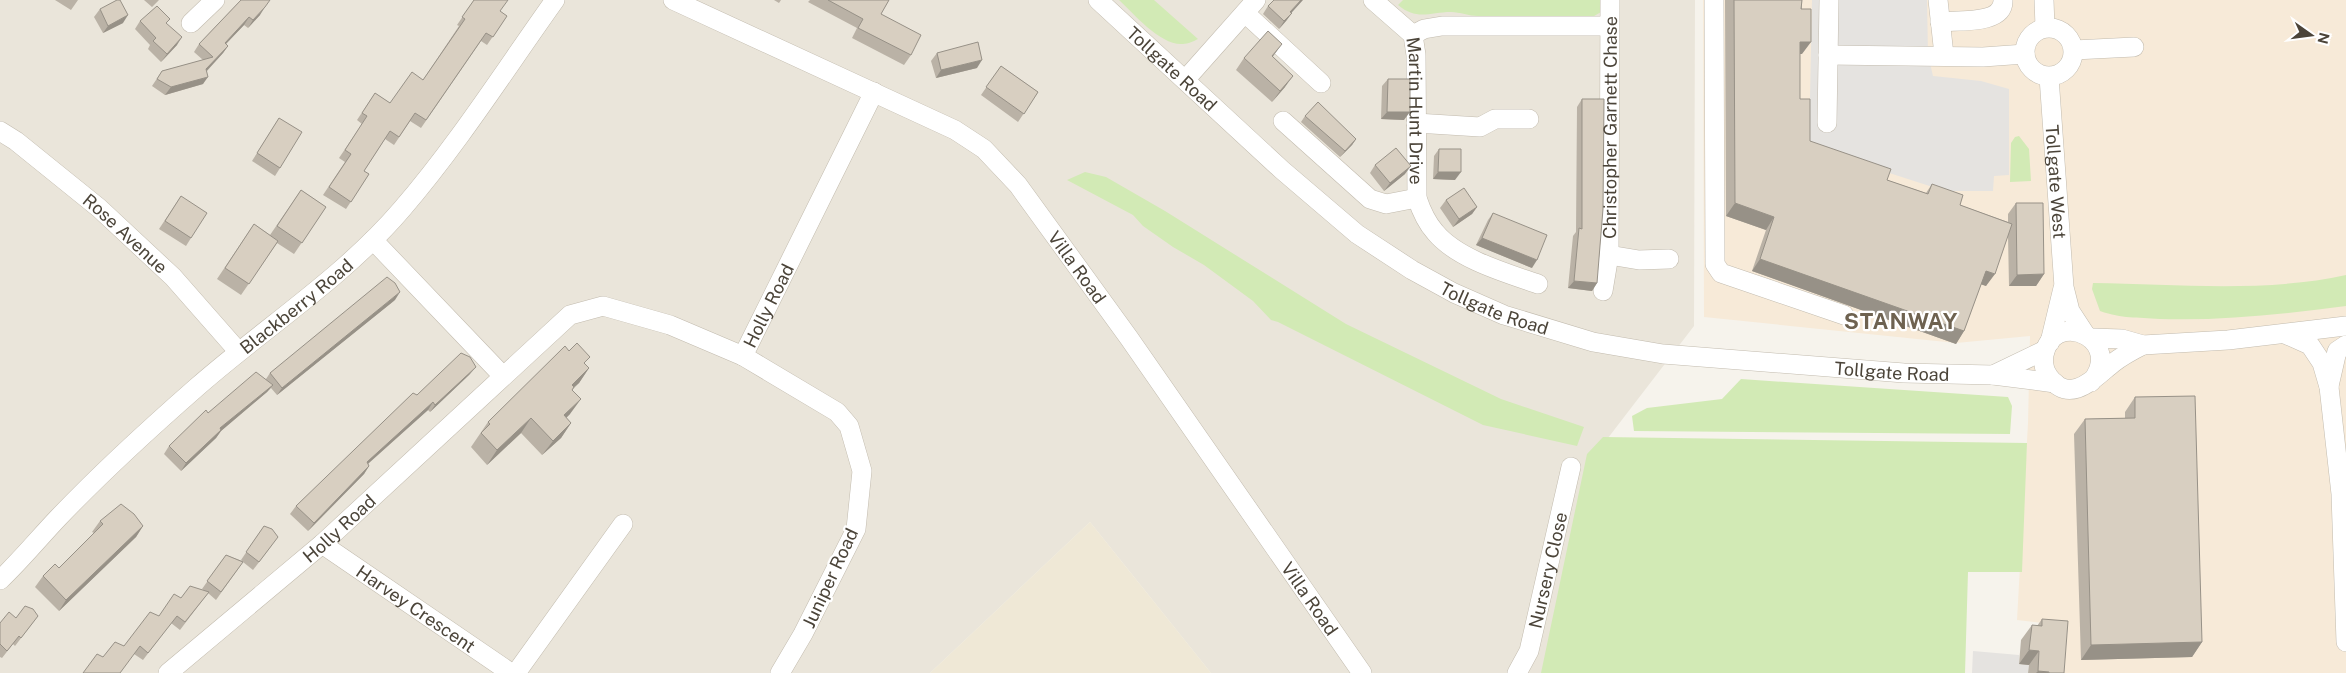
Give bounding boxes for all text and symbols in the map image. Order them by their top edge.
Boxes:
north arrow [2286,10,2336,60]
street label: Christopher Garnett Chase [1599,16,1620,239]
street label: Tollgate Road [1123,22,1222,115]
text: N [2315,31,2333,45]
street label: Martin Hunt Drive [1403,35,1427,185]
street label: Tollgate West [2042,124,2071,239]
street label: Rose Avenue [79,189,172,277]
street label: Villa Road [1044,227,1111,307]
street label: Blackberry Road [235,254,357,358]
street label: Holly Road [738,260,798,351]
street label: Tollgate Road [1437,277,1551,338]
district label: STANWAY [1844,308,1958,334]
street label: Tollgate Road [1834,357,1950,385]
street label: Holly Road [298,490,379,566]
street label: Nursery Close [1524,510,1571,630]
street label: Juniper Road [798,525,862,631]
street label: Villa Road [1277,558,1343,639]
street label: Harvey Crescent [353,560,480,656]

